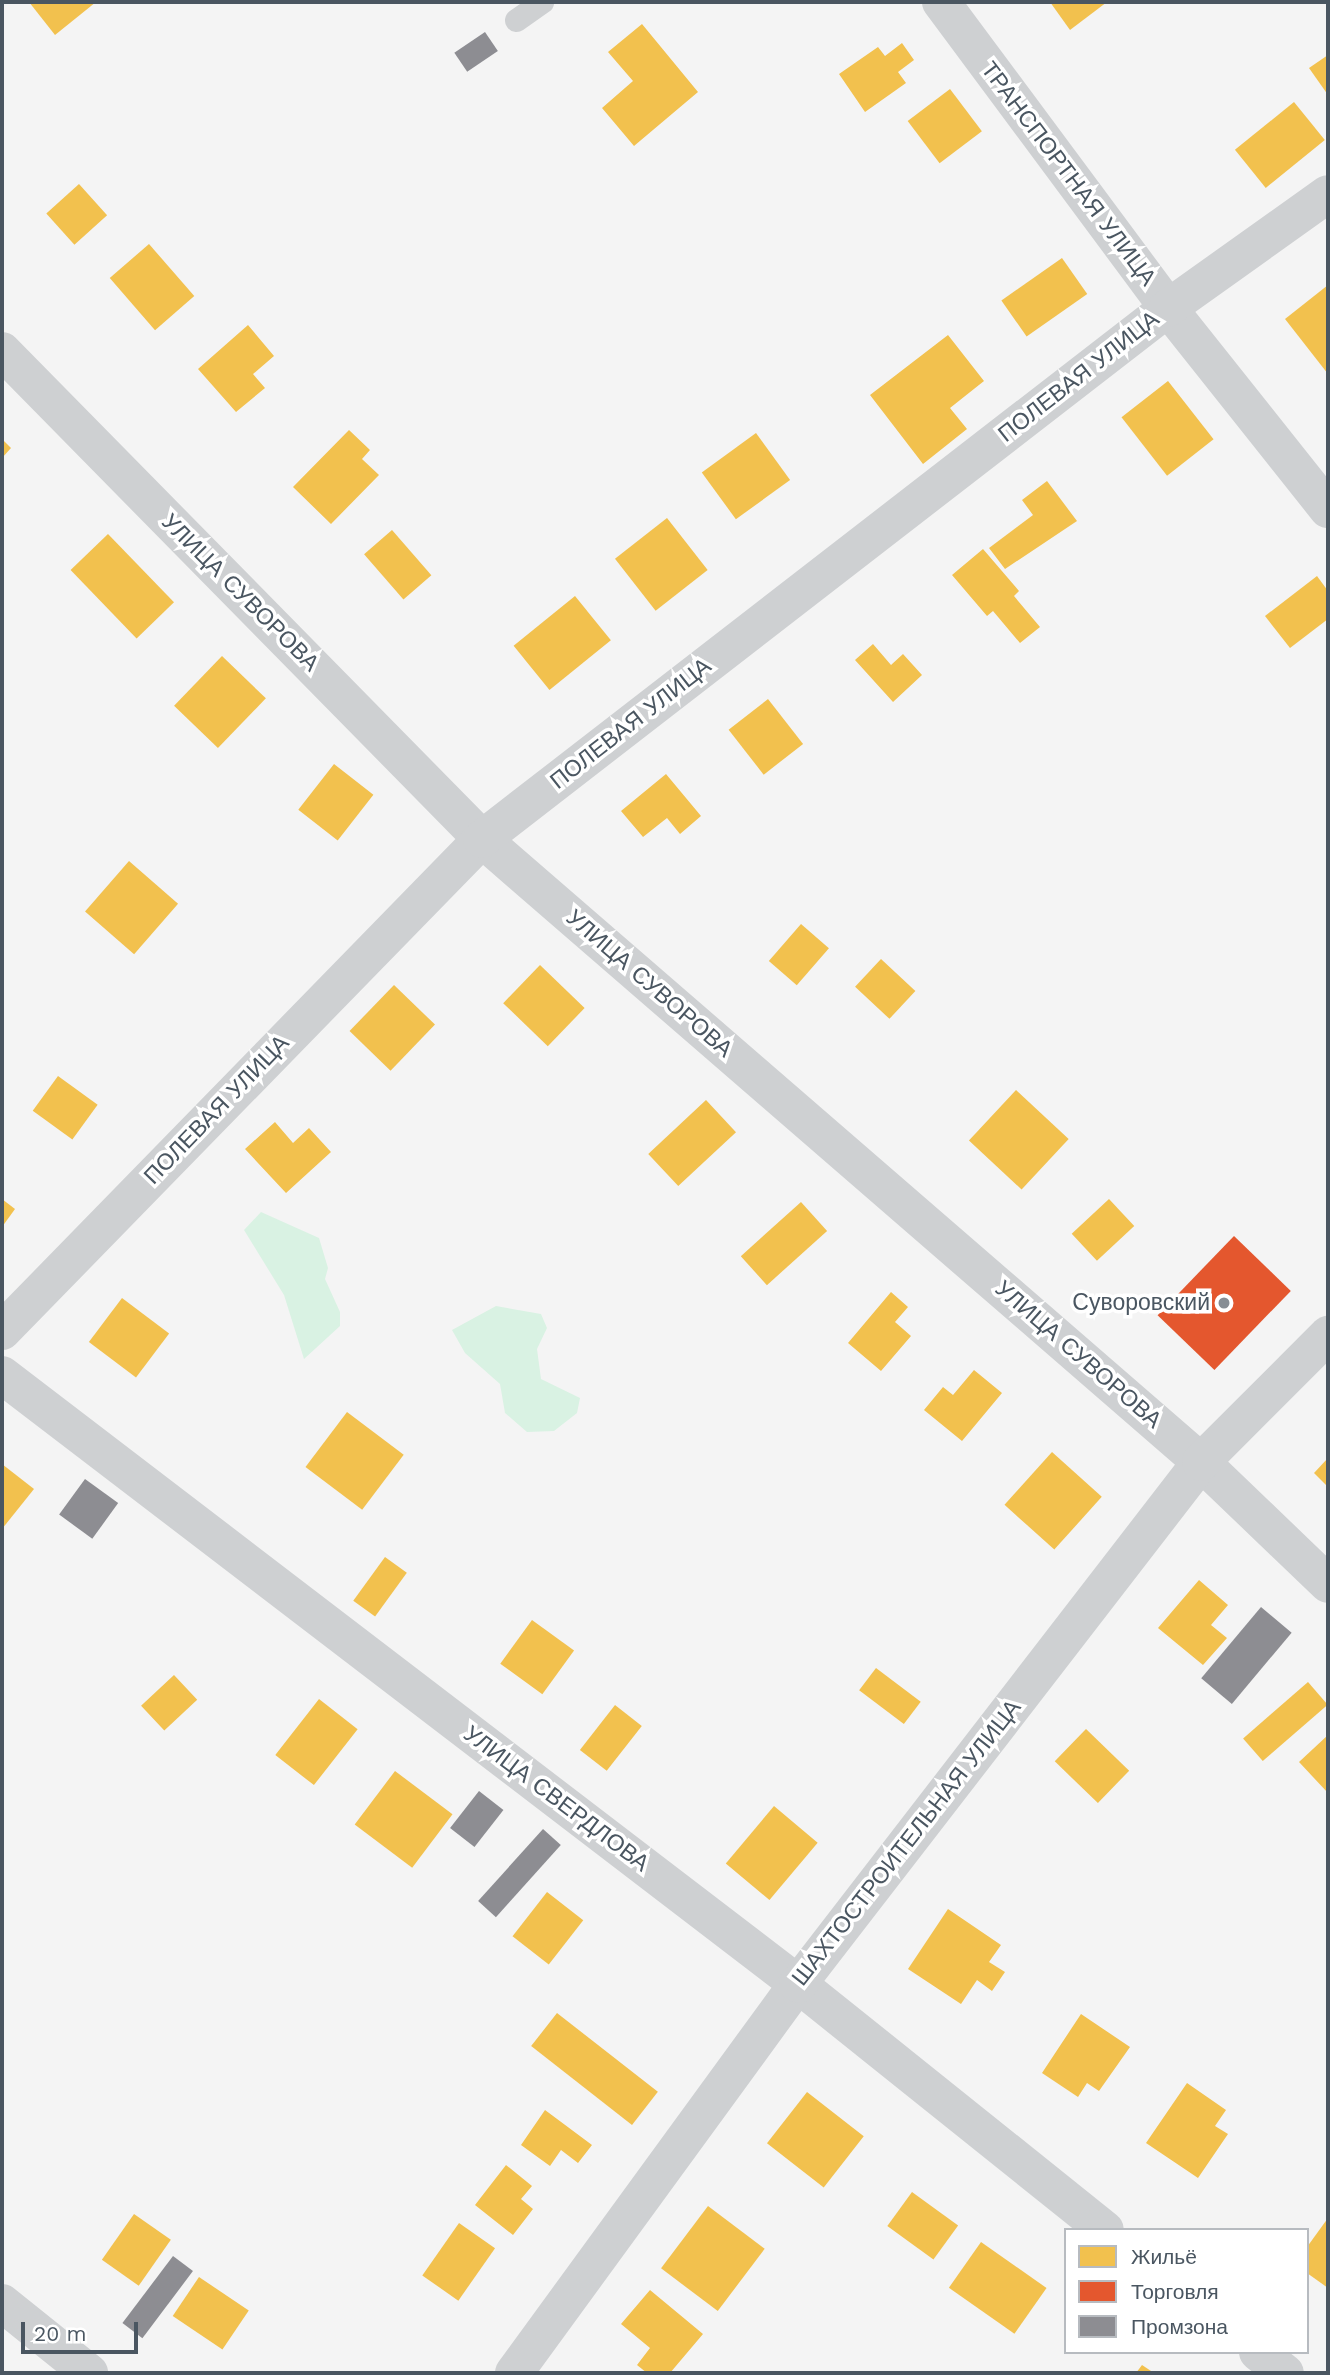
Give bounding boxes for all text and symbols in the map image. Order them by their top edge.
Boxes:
street label: ТРАНСПОРТНАЯ УЛИЦА [975,57,1161,291]
street label: ПОЛЕВАЯ УЛИЦА [993,306,1165,448]
street label: УЛИЦА СУВОРОВА [156,509,324,677]
street label: ПОЛЕВАЯ УЛИЦА [545,653,717,795]
street label: УЛИЦА СУВОРОВА [560,904,738,1064]
street label: ПОЛЕВАЯ УЛИЦА [139,1030,295,1190]
street label: УЛИЦА СУВОРОВА [989,1275,1167,1435]
place label: Суворовский [1072,1289,1210,1317]
marker: Суворовский [1216,1295,1232,1311]
street label: ШАХТОСТРОИТЕЛЬНАЯ УЛИЦА [787,1694,1027,1992]
street label: УЛИЦА СВЕРДЛОВА [458,1720,654,1878]
legend [1064,2228,1309,2354]
text: Жильё [1131,2244,1197,2269]
text: Торговля [1131,2279,1219,2304]
scale bar [24,2308,142,2352]
text: Промзона [1131,2314,1228,2339]
text: 20 m [34,2321,86,2346]

